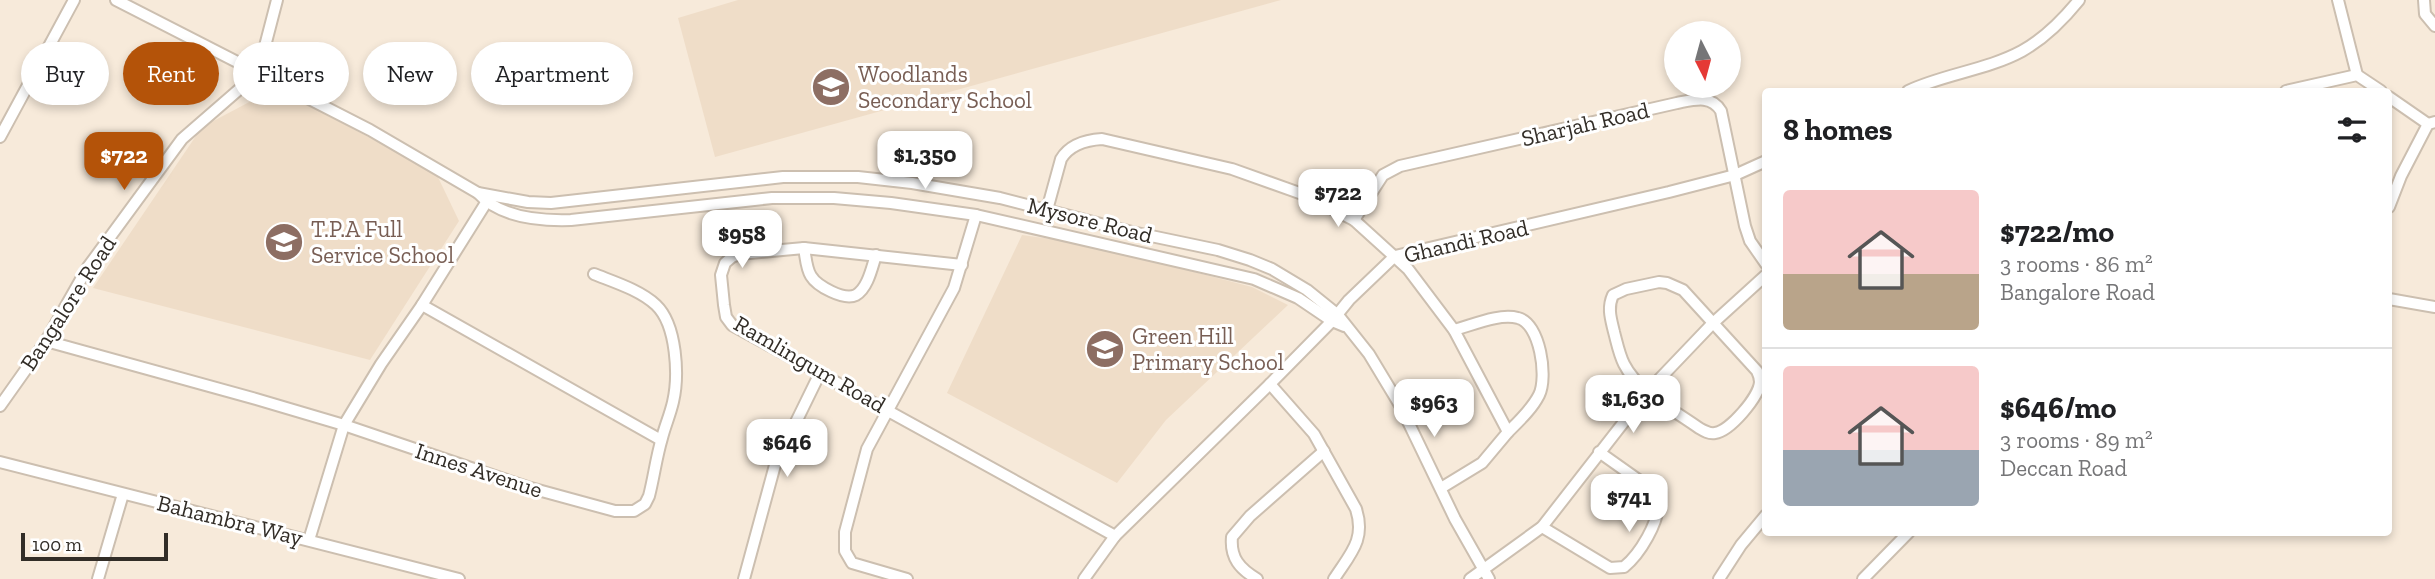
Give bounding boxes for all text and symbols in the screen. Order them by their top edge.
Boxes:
north arrow [1664,21,1741,98]
map controls [1664,21,1741,98]
chip: Buy [21,42,109,105]
chip: Rent [123,42,219,105]
chip: Filters [233,42,349,105]
chip: New [363,42,457,105]
chip: Apartment [471,42,633,105]
place label: Woodlands Secondary School [858,60,1032,114]
school or university icon: Woodlands Secondary School [810,66,852,108]
street label: Sharjah Road [1518,96,1652,152]
icon: filters [2333,111,2371,149]
text: 8 homes [1783,112,1892,148]
pin: $722 [83,132,165,192]
pin: $1,350 [868,132,982,191]
text: $1,350 [893,140,957,168]
text: $722 [100,141,148,169]
pin: $722 [1297,170,1379,229]
text: $722 [1314,178,1362,206]
street label: Mysore Road [1025,191,1156,249]
pin: $958 [701,210,783,270]
street label: Ghandi Road [1401,213,1531,269]
text: $722/mo [2000,214,2114,250]
place label: T.P.A Full Service School [311,215,454,269]
icon: home [1839,218,1923,302]
text: $958 [718,219,766,247]
school or university icon: T.P.A Full Service School [263,221,305,263]
street label: Bangalore Road [14,230,122,376]
text: 3 rooms · 86 m² [2000,250,2153,278]
text: Bangalore Road [2000,278,2155,306]
street label: Ramlingum Road [729,309,891,419]
place label: Green Hill Primary School [1132,322,1284,376]
school or university icon: Green Hill Primary School [1084,328,1126,370]
pin: $1,630 [1576,376,1690,435]
pin: $963 [1393,380,1475,439]
text: $1,630 [1601,384,1665,412]
text: $963 [1410,388,1458,416]
text: $646/mo [2000,390,2116,426]
icon: home [1839,394,1923,478]
pin: $646 [746,420,828,479]
text: 3 rooms · 89 m² [2000,426,2153,454]
text: $646 [762,428,812,456]
street label: Innes Avenue [412,436,546,504]
text: Deccan Road [2000,454,2127,482]
pin: $741 [1588,475,1670,534]
text: $741 [1607,483,1651,511]
street label: Bahambra Way [154,488,306,552]
scale bar [21,530,168,562]
text: 100 m [32,533,82,556]

